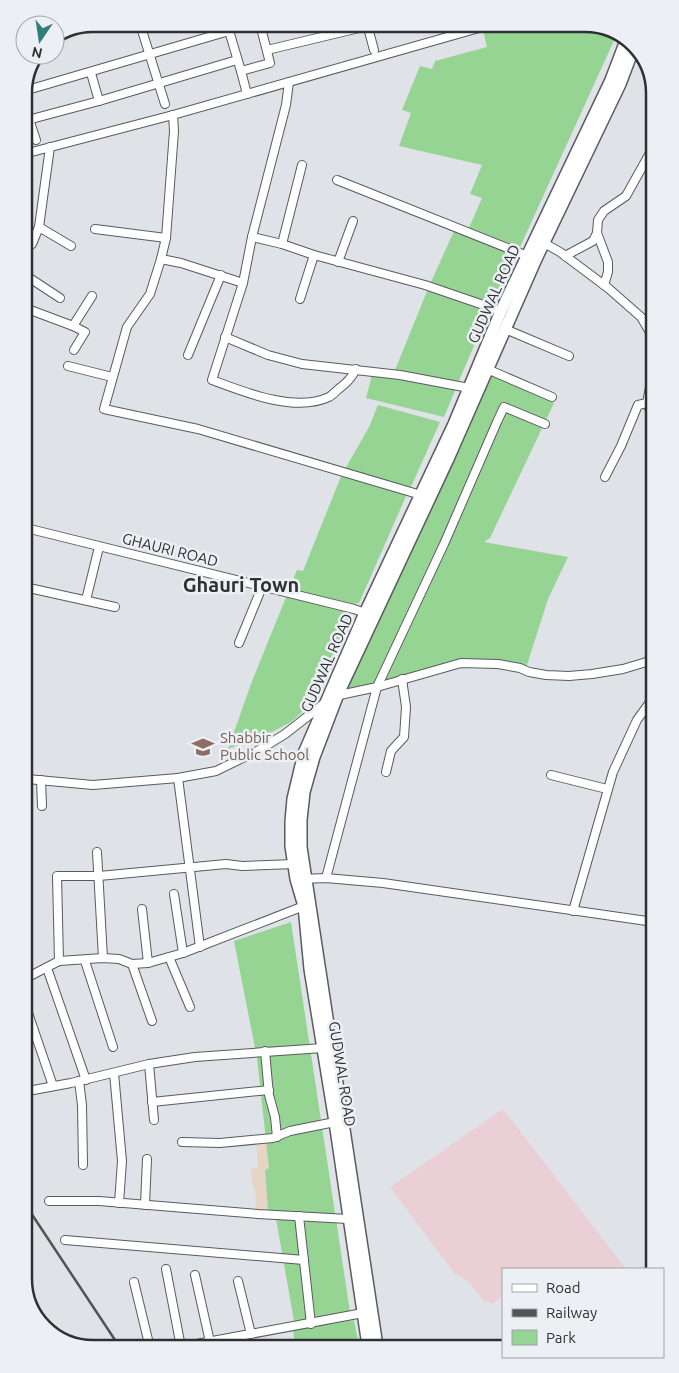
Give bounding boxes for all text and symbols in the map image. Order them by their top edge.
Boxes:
north arrow [15,15,65,65]
text: N [30,44,44,62]
street label: GUDWAL ROAD [464,242,523,346]
street label: GHAURI ROAD [120,529,220,570]
district label: Ghauri Town [183,573,299,596]
street label: GUDWAL ROAD [297,611,356,715]
place label: Shabbir Public School [220,729,309,763]
school or university icon: Shabbir Public School [190,734,216,760]
street label: GUDWAL ROAD [326,1020,359,1128]
legend [502,1268,664,1358]
text: Road [546,1279,581,1296]
text: Railway [546,1304,597,1321]
text: Park [546,1329,576,1346]

